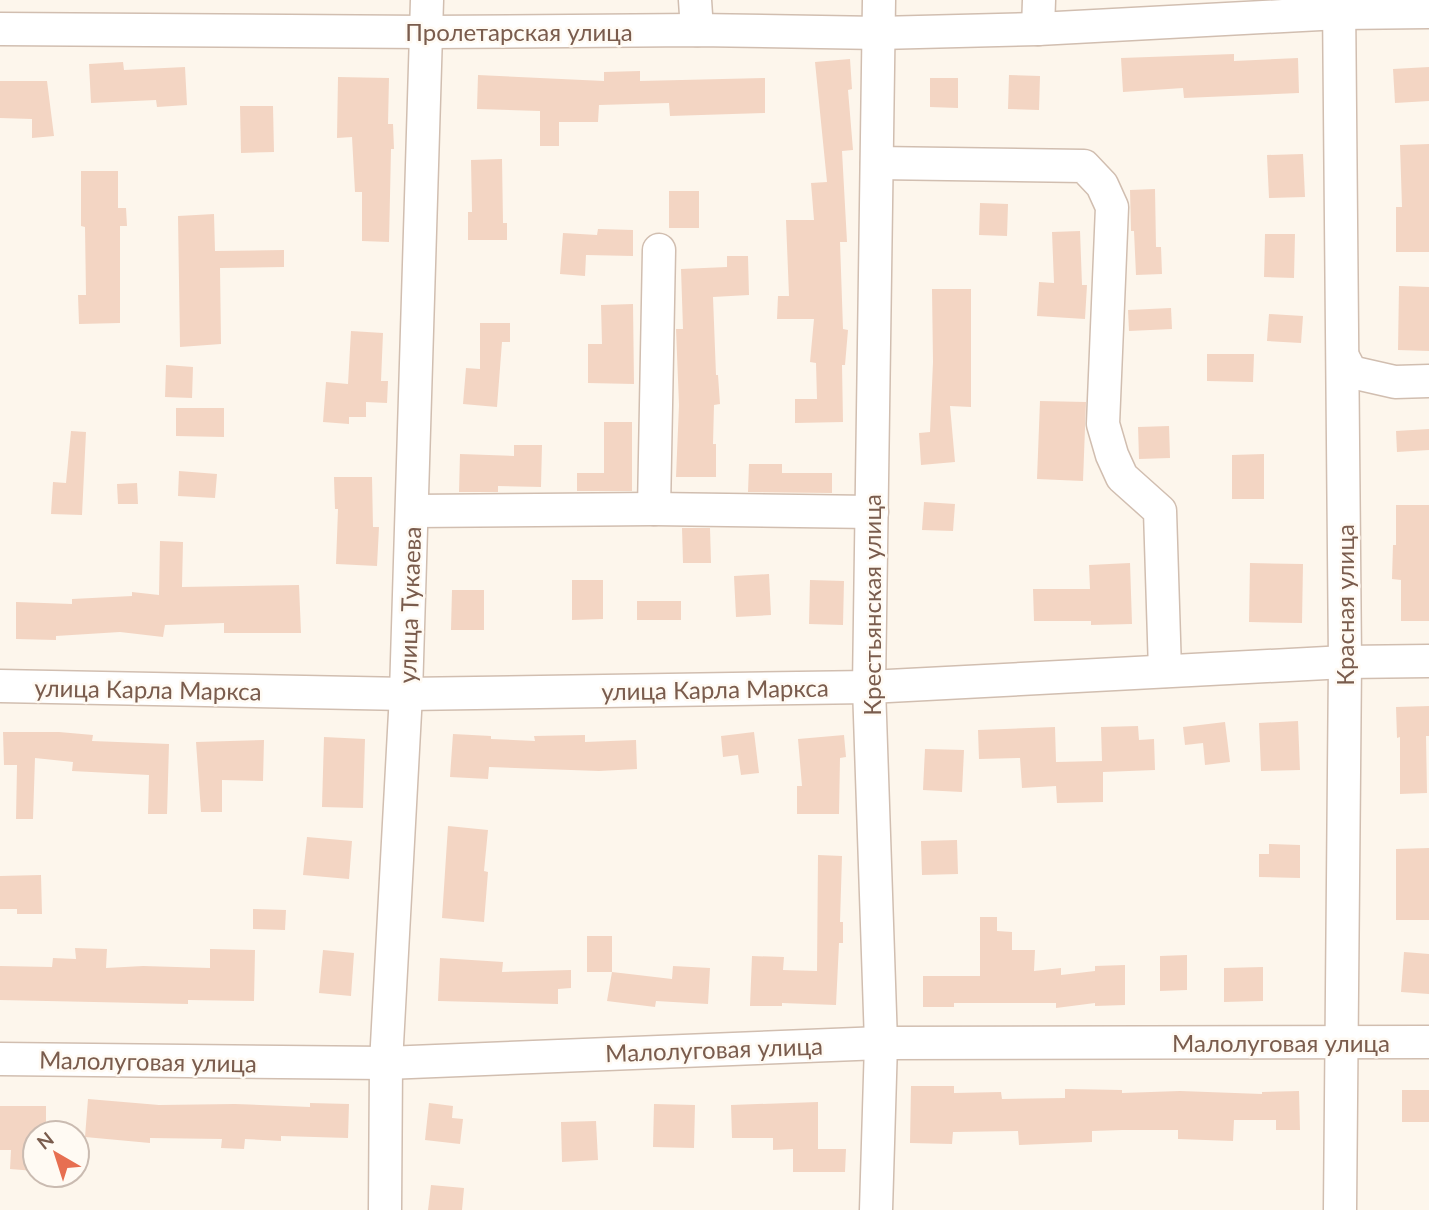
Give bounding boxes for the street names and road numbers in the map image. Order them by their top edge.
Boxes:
street label: Пролетарская улица [405,17,633,46]
street label: Крестьянская улица [857,494,886,716]
street label: Красная улица [1330,524,1359,686]
street label: улица Тукаева [392,526,426,684]
street label: улица Карла Маркса [34,673,262,705]
street label: улица Карла Маркса [601,673,829,705]
street label: Малолуговая улица [1172,1028,1390,1057]
street label: Малолуговая улица [605,1031,823,1067]
street label: Малолуговая улица [39,1045,257,1077]

